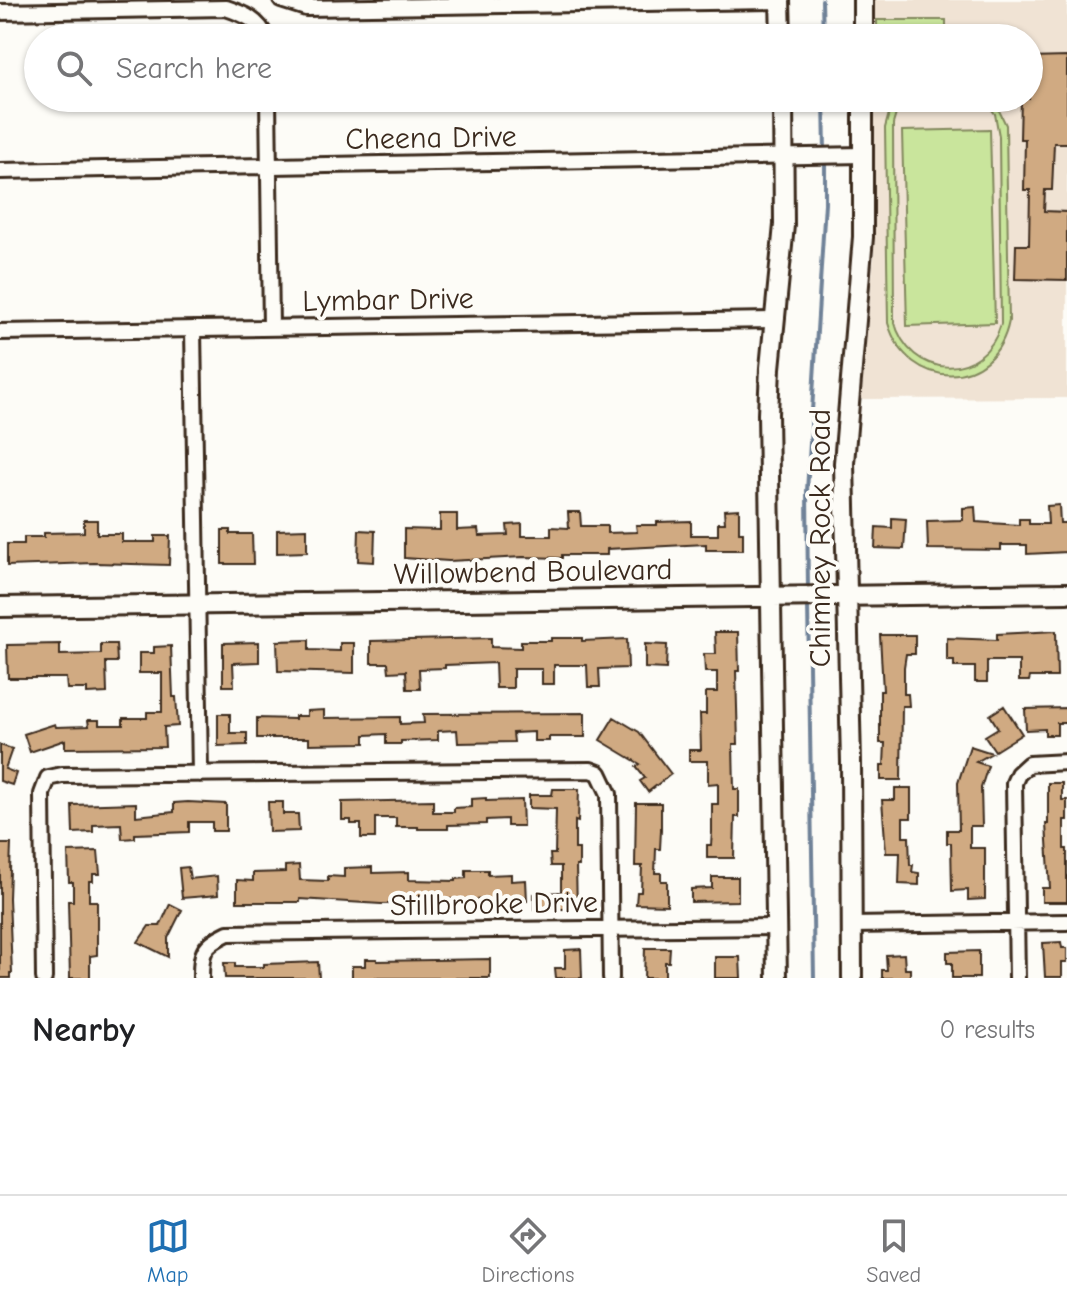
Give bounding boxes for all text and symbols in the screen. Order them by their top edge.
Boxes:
search box [24,24,1043,112]
icon: search [52,46,96,90]
text: Search here [116,51,272,86]
street label: Cheena Drive [345,119,517,157]
street label: Lymbar Drive [302,281,474,319]
street label: Chimney Rock Road [803,409,838,667]
street label: Willowbend Boulevard [393,552,673,592]
street label: Stillbrooke Drive [390,885,598,923]
text: Nearby [32,1010,135,1050]
text: 0 results [940,1015,1035,1045]
tab: Map [146,1214,190,1288]
tab: Directions [482,1214,575,1288]
tab: Saved [866,1214,921,1288]

